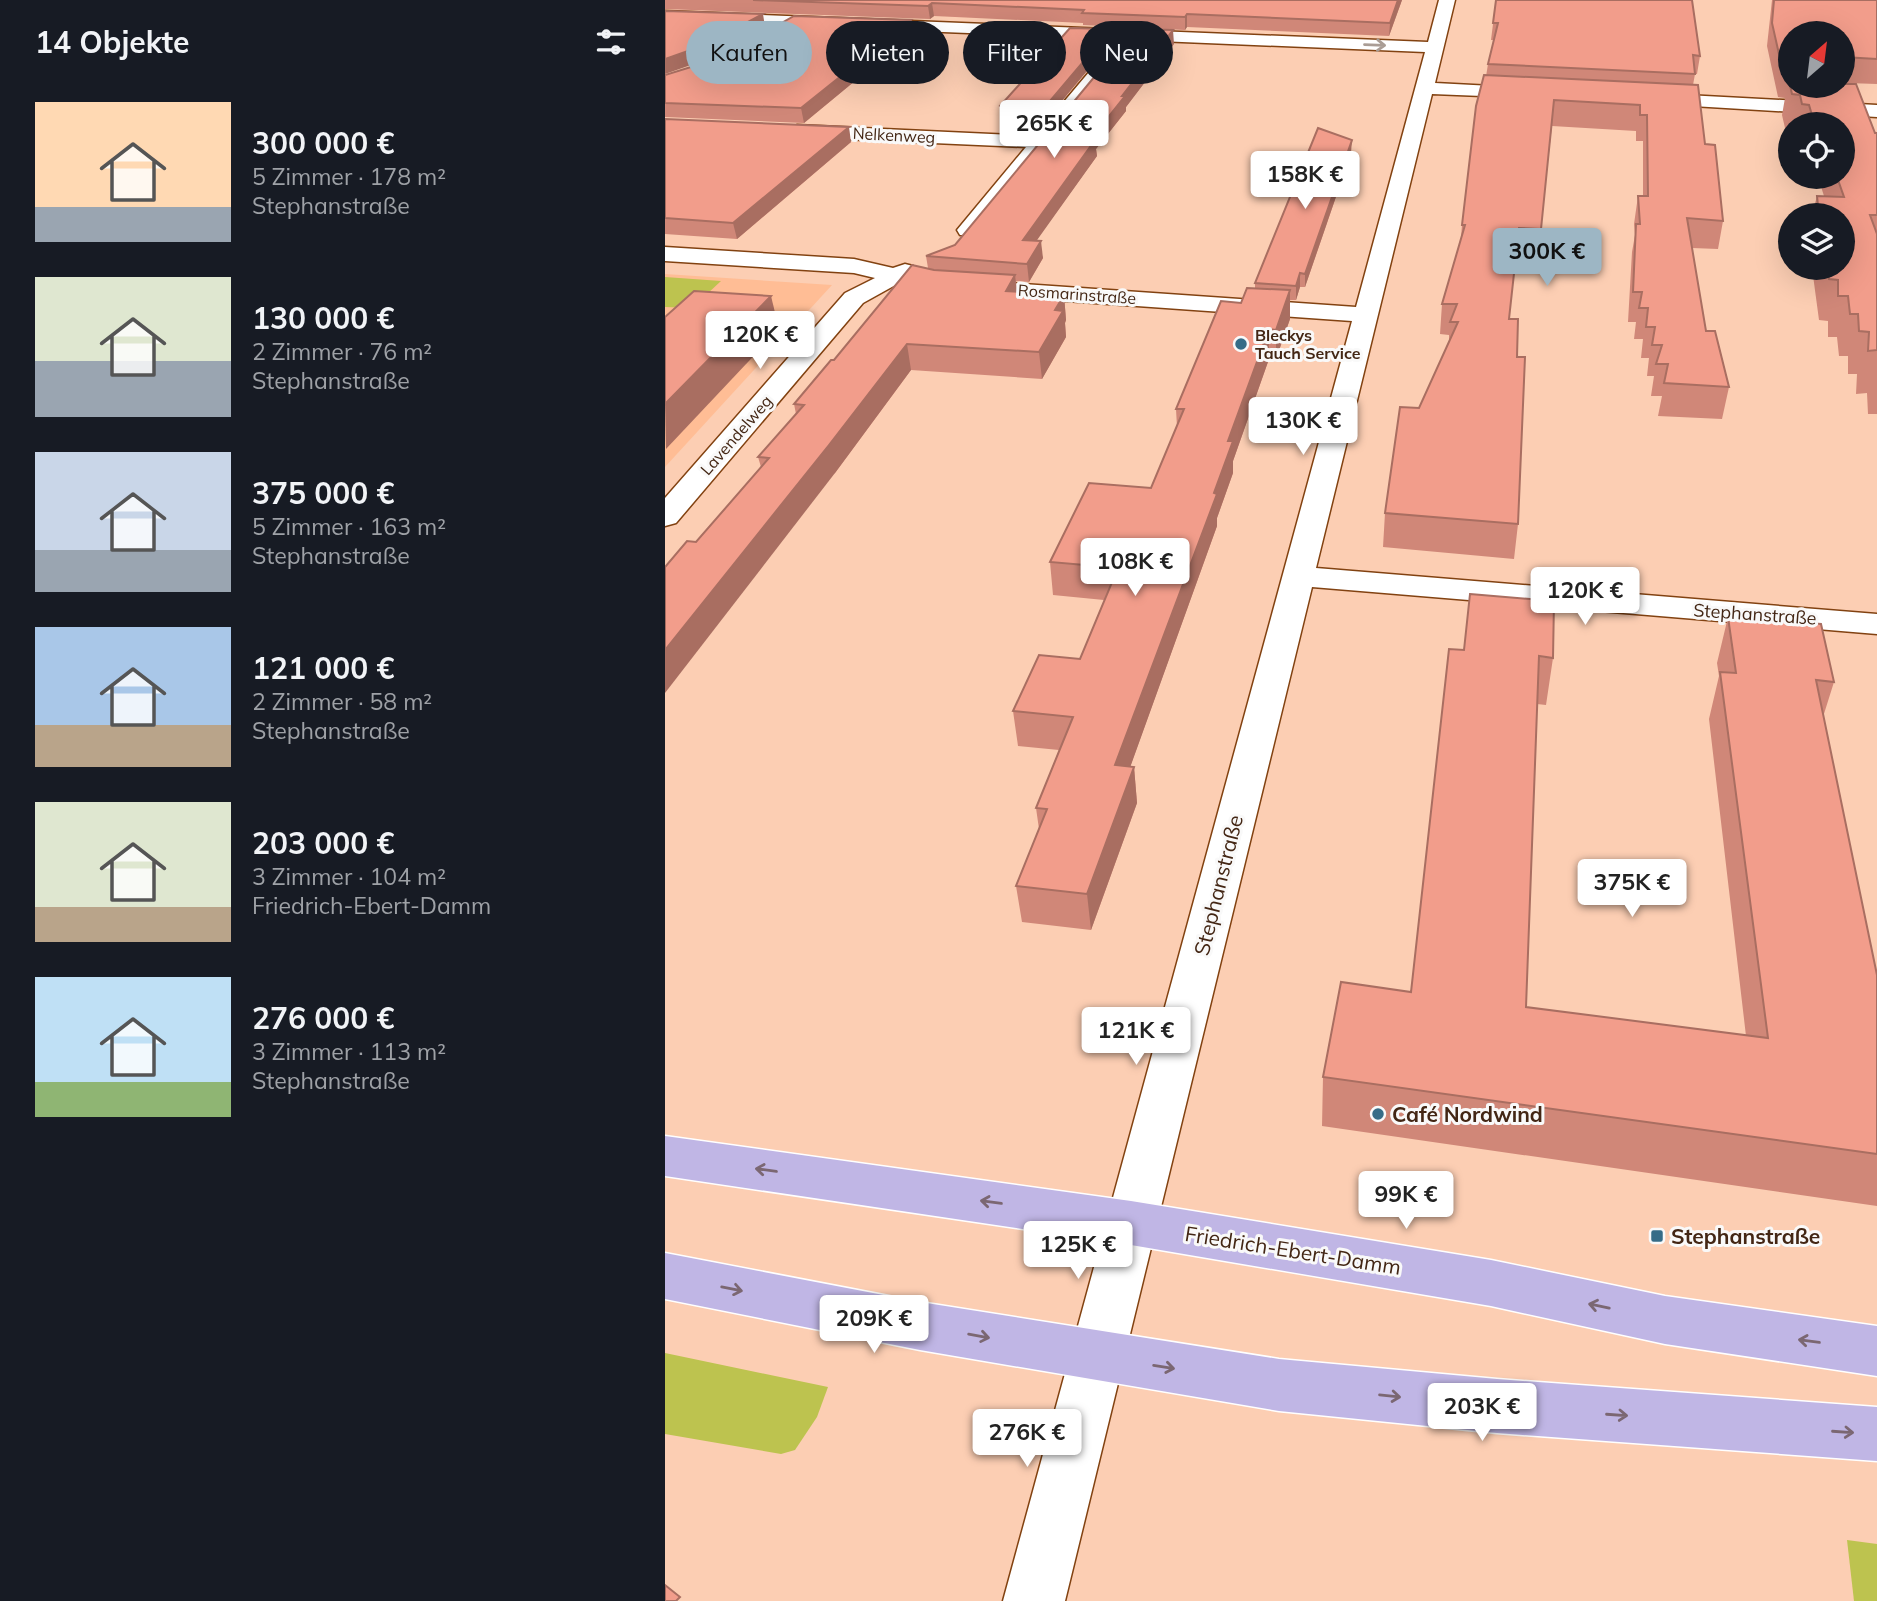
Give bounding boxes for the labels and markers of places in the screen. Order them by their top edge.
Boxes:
pin: 265K € [997,100,1111,160]
pin: 158K € [1248,152,1362,211]
pin: 300K € [1490,229,1604,288]
pin: 120K € [703,312,817,371]
place label: Bleckys Tauch Service [1255,325,1361,363]
marker: Bleckys Tauch Service [1233,336,1249,352]
pin: 130K € [1246,398,1360,457]
pin: 108K € [1078,538,1192,598]
pin: 120K € [1528,568,1642,627]
pin: 375K € [1575,860,1689,919]
pin: 121K € [1079,1007,1193,1067]
place label: Café Nordwind [1392,1101,1543,1127]
marker: Café Nordwind [1370,1106,1386,1122]
pin: 99K € [1357,1172,1455,1231]
pin: 125K € [1021,1222,1135,1281]
place label: Stephanstraße [1671,1223,1820,1249]
marker: Stephanstraße [1649,1228,1665,1244]
pin: 209K € [817,1296,931,1355]
pin: 203K € [1425,1384,1539,1443]
pin: 276K € [970,1410,1084,1469]

